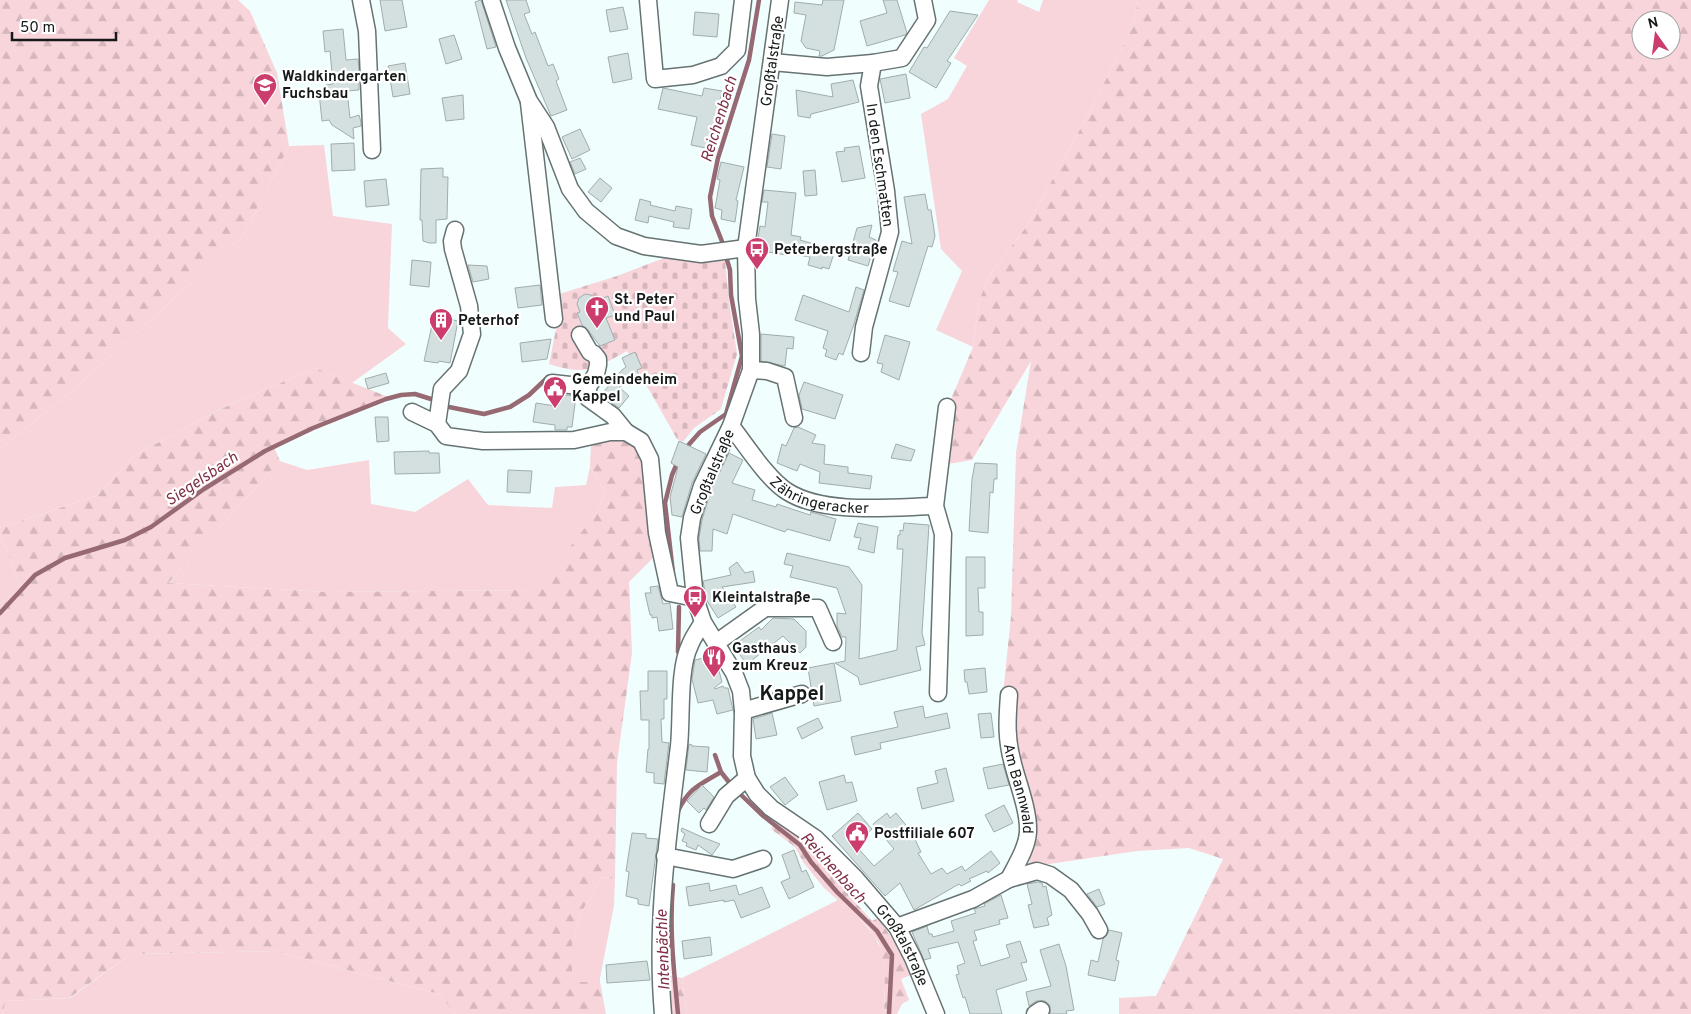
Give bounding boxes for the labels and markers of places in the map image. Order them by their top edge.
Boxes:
place label: Waldkindergarten Fuchsbau [282,68,407,104]
school or university icon: Waldkindergarten Fuchsbau [252,72,278,106]
bus stop icon: Peterbergstraße [744,236,770,270]
place label: Peterbergstraße [774,241,888,260]
place label: St. Peter und Paul [614,291,675,327]
church icon: St. Peter und Paul [584,295,610,329]
building icon: Peterhof [428,307,454,341]
place label: Peterhof [458,312,519,331]
place label: Gemeindeheim Kappel [572,371,677,407]
public building icon: Gemeindeheim Kappel [542,375,568,409]
bus stop icon: Kleintalstraße [682,584,708,618]
place label: Kleintalstraße [712,589,811,608]
place label: Gasthaus zum Kreuz [732,640,808,676]
restaurant icon: Gasthaus zum Kreuz [701,644,727,678]
public building icon: Postfiliale 607 [844,820,870,854]
place label: Postfiliale 607 [874,825,975,844]

